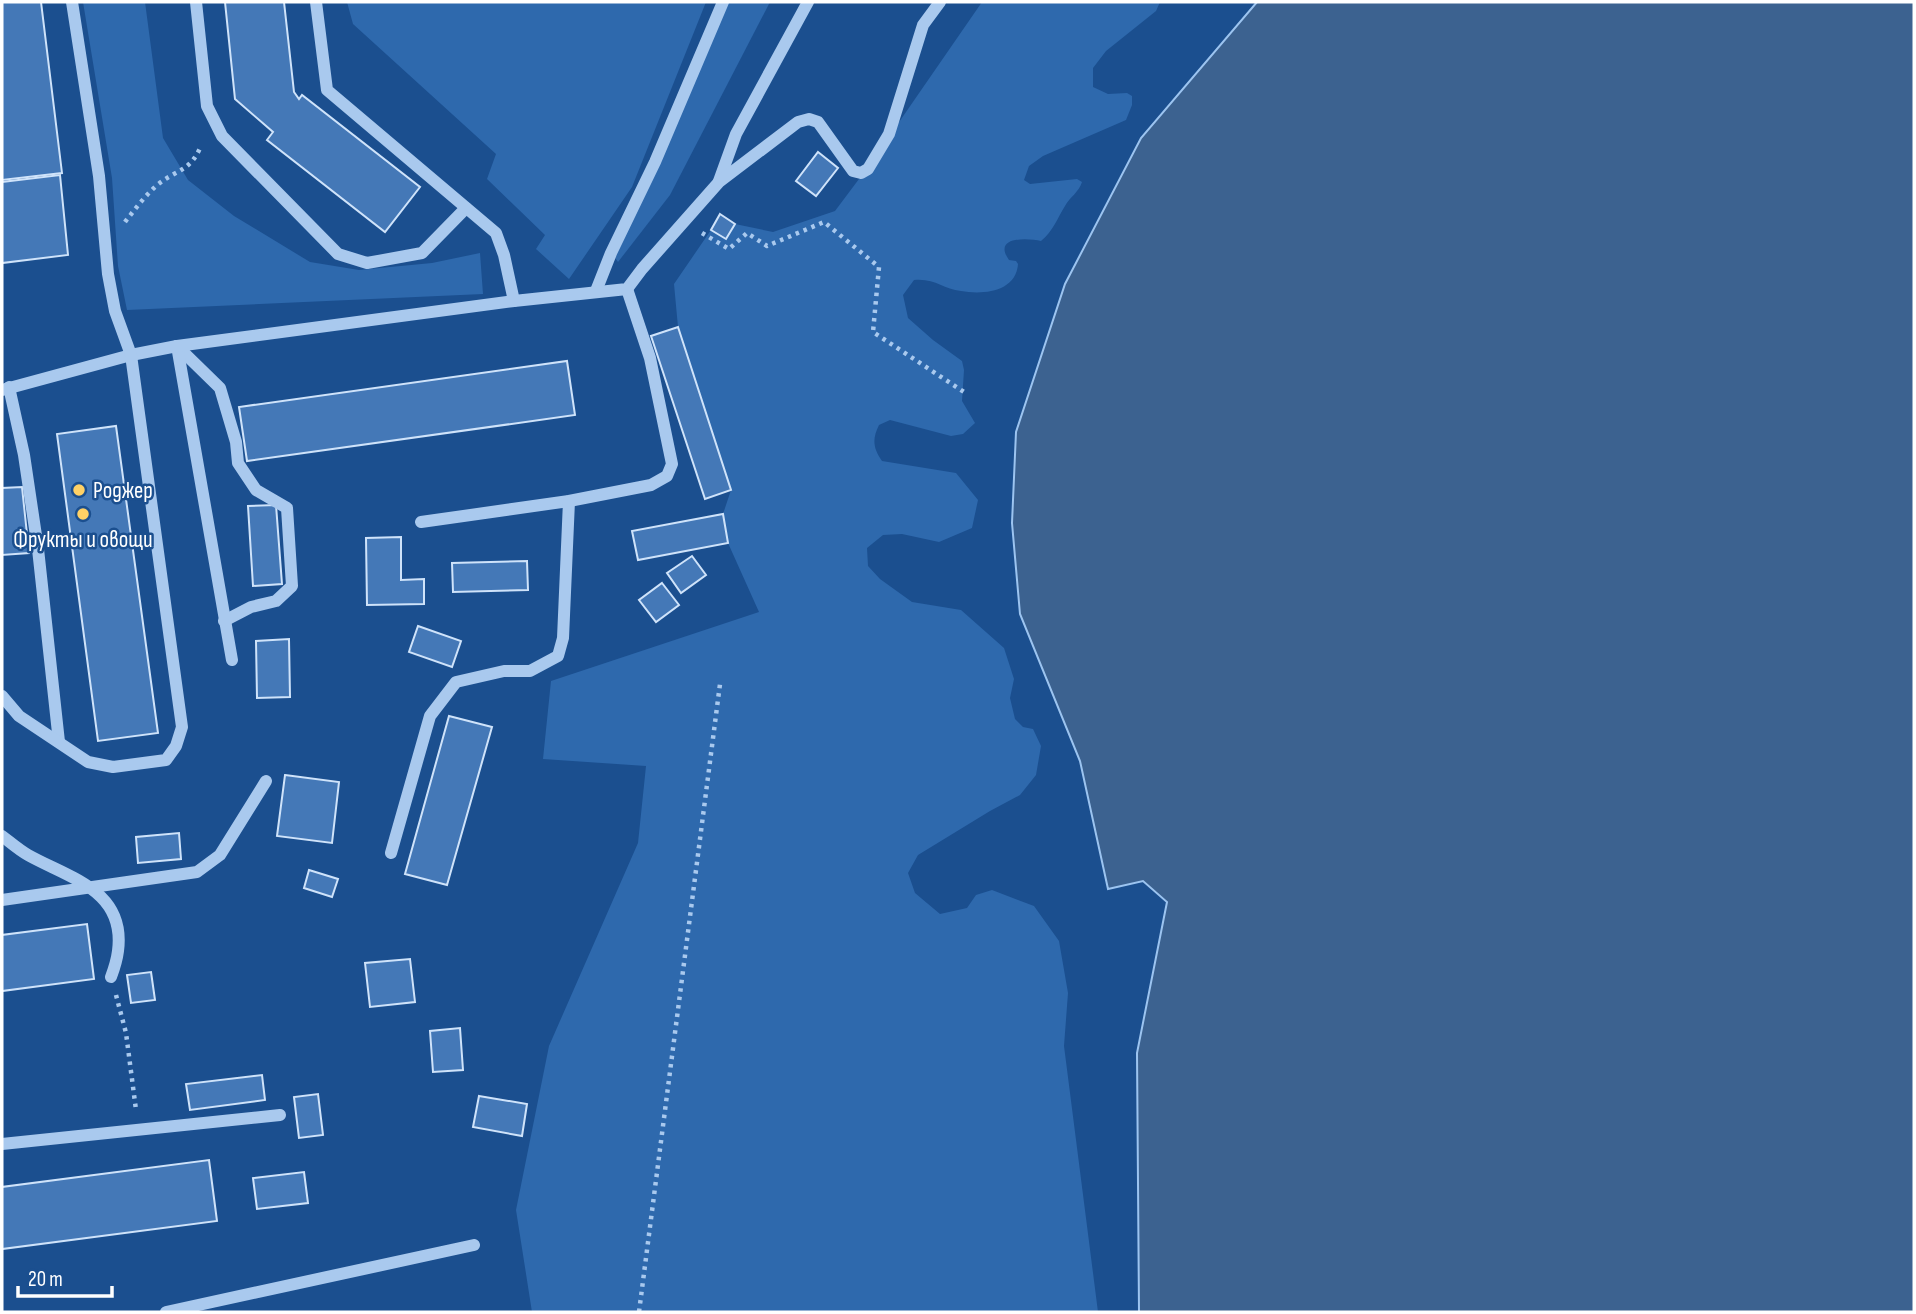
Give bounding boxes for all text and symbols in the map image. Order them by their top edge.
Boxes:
place label: Роджер [93,477,153,505]
marker: Роджер [71,482,87,498]
marker: Фрукты и овощи [75,506,91,522]
place label: Фрукты и овощи [13,526,153,554]
scale bar [18,1254,112,1298]
text: 20 m [28,1267,63,1292]

